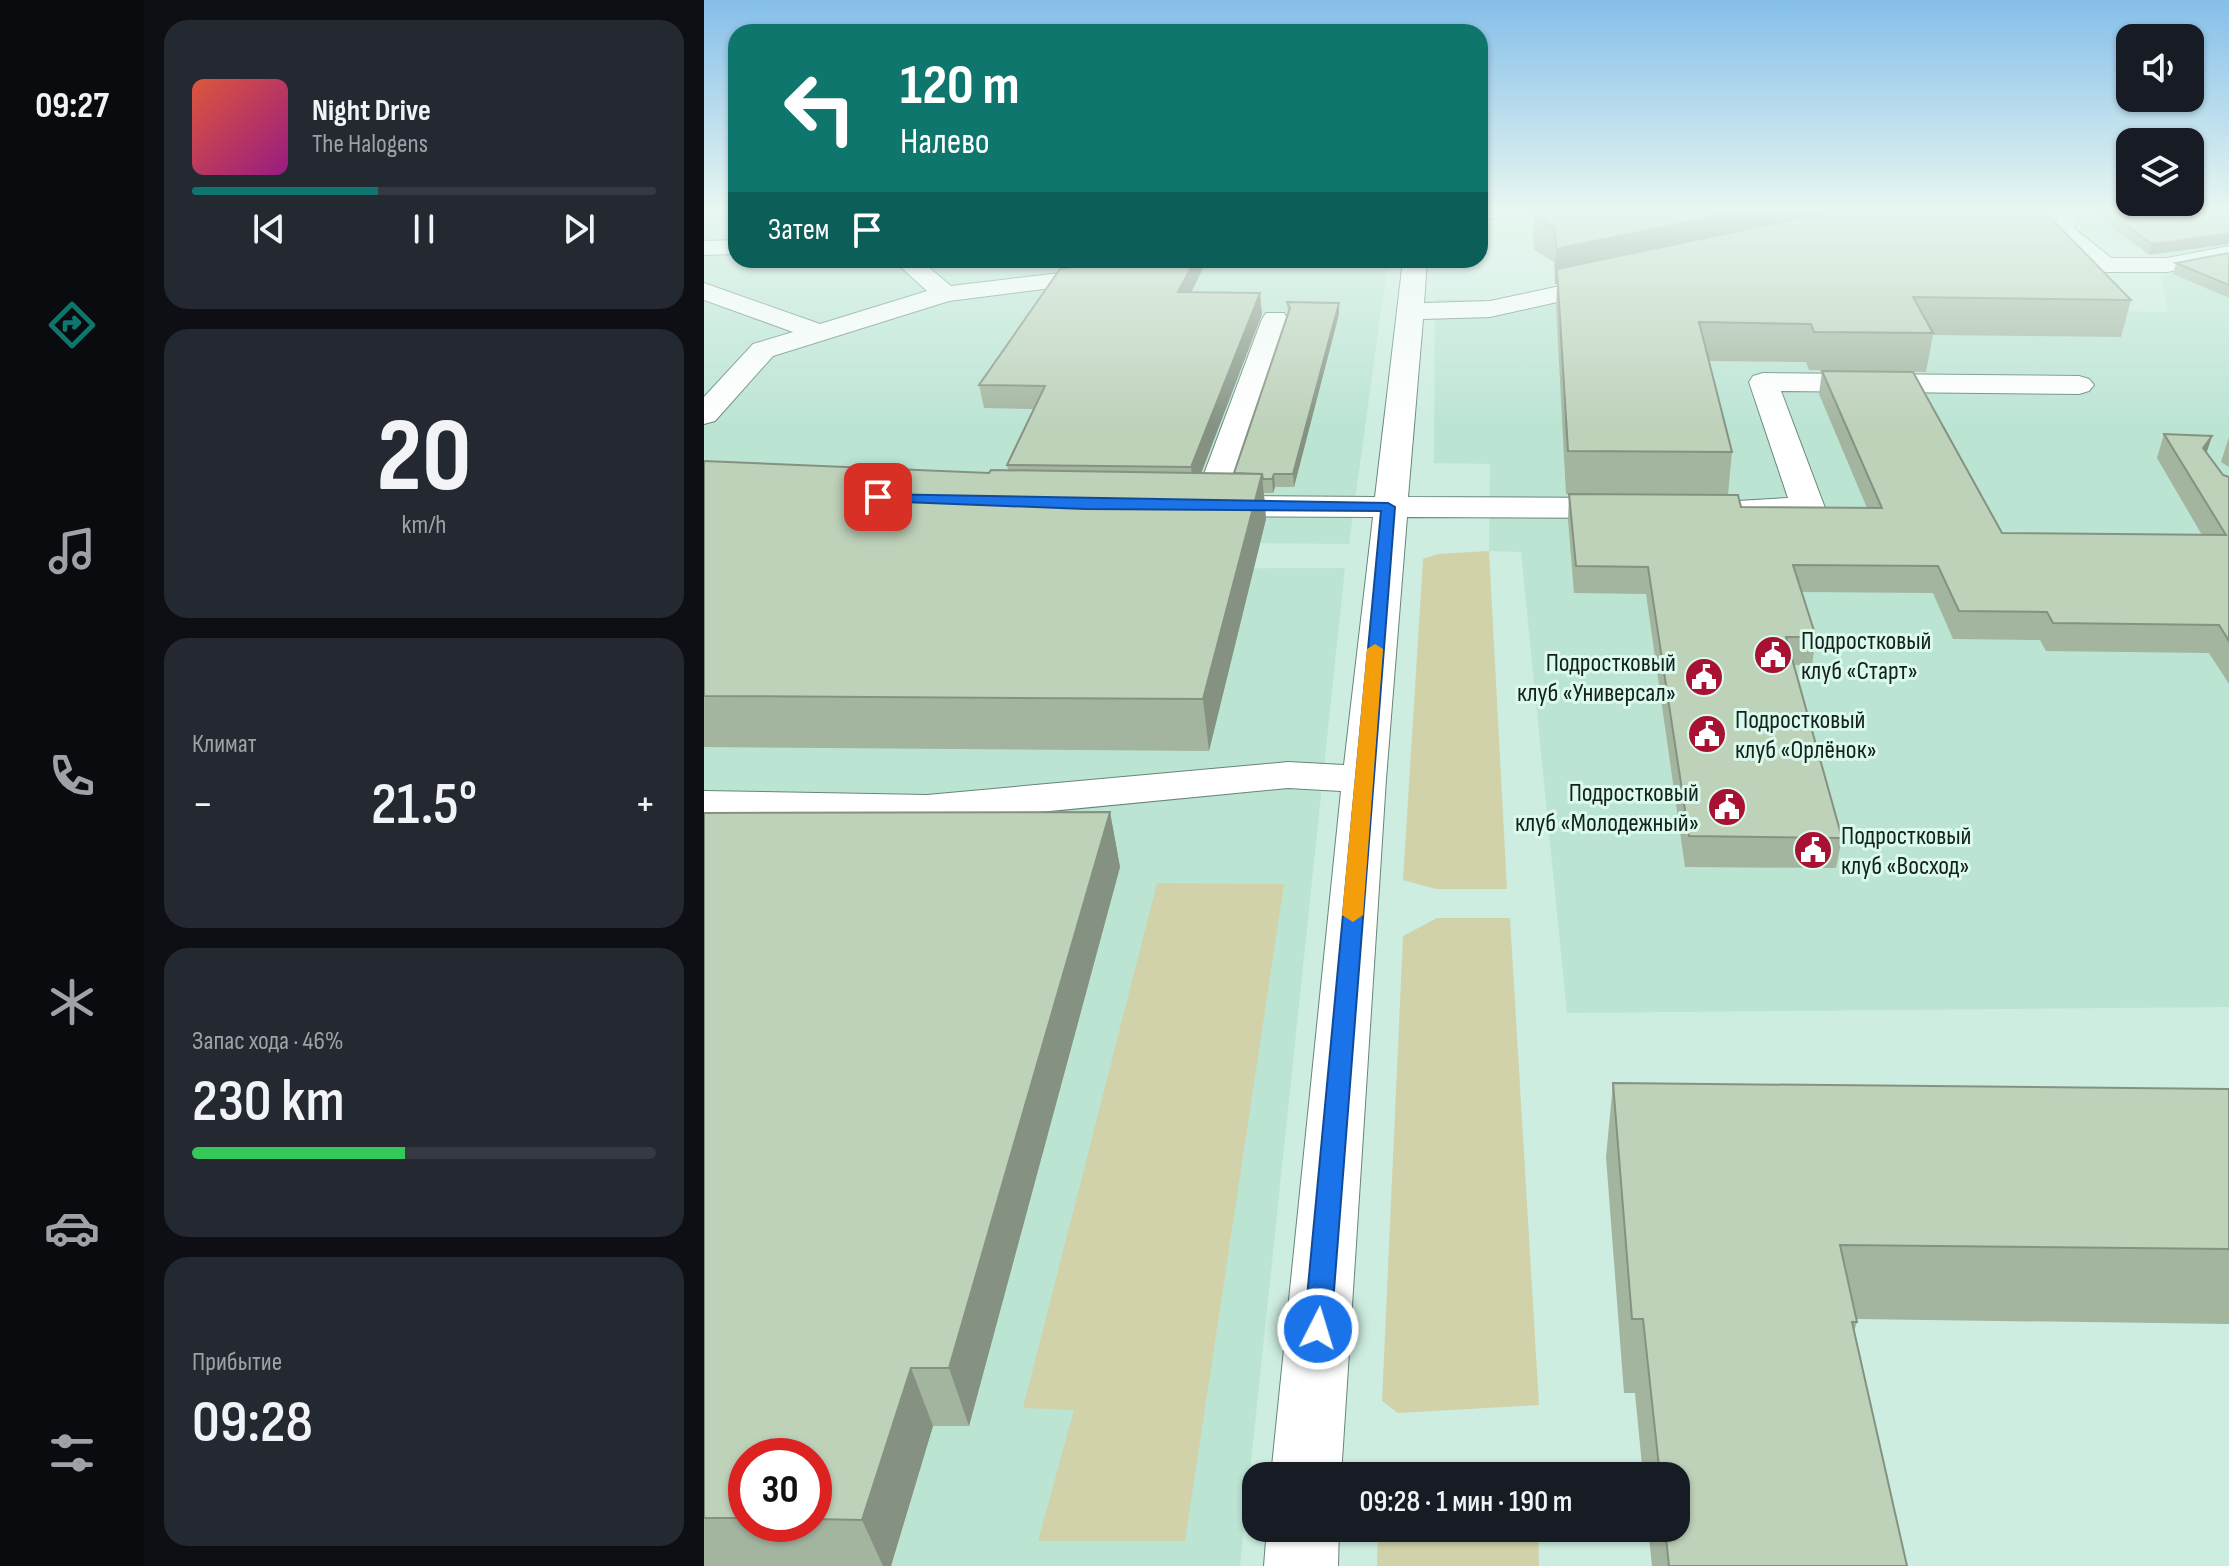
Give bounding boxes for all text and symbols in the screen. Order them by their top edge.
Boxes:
map controls [2116,24,2204,216]
button: sound [2116,24,2204,112]
text: 120 m [900,53,1020,120]
icon: left [768,56,872,160]
text: 09:27 [35,85,109,128]
text: Night Drive [312,93,431,129]
text: Налево [900,121,990,164]
button: layers [2116,128,2204,216]
text: The Halogens [312,129,428,160]
icon: previous [247,207,291,251]
icon: pause [402,207,446,251]
icon: next [557,207,601,251]
icon: arrive [845,208,889,252]
text: Затем [768,212,829,248]
icon: directions [44,297,100,353]
text: 20 [376,395,472,520]
pin [844,463,912,531]
icon: arrive [856,475,900,519]
text: km/h [402,510,446,541]
icon: music [44,523,100,579]
place label: Подростковый клуб «Старт» [1801,626,1931,687]
public building icon: Подростковый клуб «Старт» [1752,634,1794,676]
place label: Подростковый клуб «Универсал» [1517,648,1676,709]
public building icon: Подростковый клуб «Универсал» [1683,656,1725,698]
place label: Подростковый клуб «Орлёнок» [1735,705,1877,766]
public building icon: Подростковый клуб «Орлёнок» [1686,713,1728,755]
text: Климат [192,729,256,760]
icon: phone [44,748,100,804]
text: 21.5° [371,769,477,841]
text: − [192,778,214,831]
text: + [634,778,656,831]
place label: Подростковый клуб «Молодежный» [1515,778,1699,839]
public building icon: Подростковый клуб «Молодежный» [1706,786,1748,828]
place label: Подростковый клуб «Восход» [1841,821,1971,882]
public building icon: Подростковый клуб «Восход» [1792,829,1834,871]
icon: climate [44,974,100,1030]
text: Запас хода · 46% [192,1026,344,1057]
text: 230 km [192,1066,345,1138]
icon: car [44,1200,100,1256]
position arrow [1276,1287,1360,1371]
text: Прибытие [192,1347,282,1378]
text: 09:28 [192,1387,313,1459]
icon: filters [44,1425,100,1481]
speed limit sign: 30 [728,1438,832,1542]
text: 09:28 · 1 мин · 190 m [1360,1484,1572,1520]

